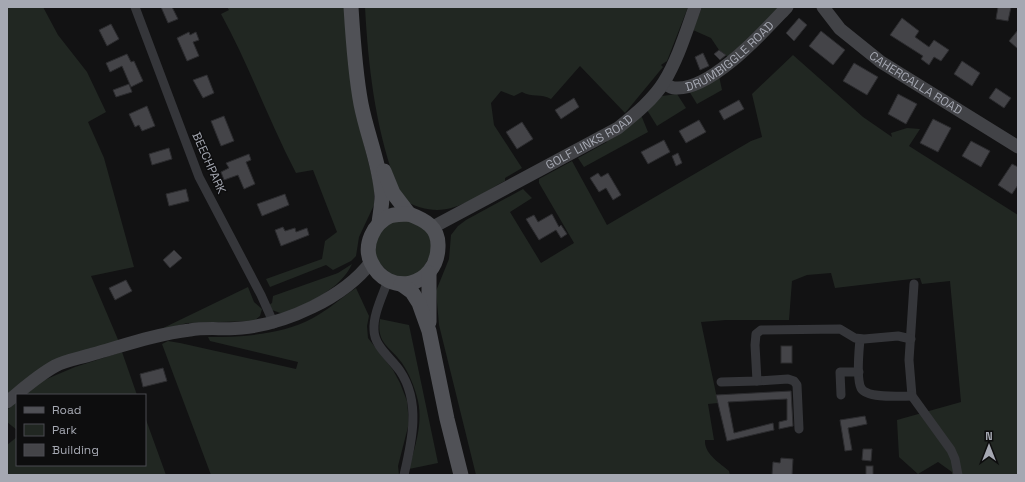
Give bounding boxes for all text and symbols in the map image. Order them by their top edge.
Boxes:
street label: DRUMBIGGLE ROAD [683,18,777,95]
street label: CAHERCALLA ROAD [866,48,965,118]
street label: GOLF LINKS ROAD [543,111,636,173]
street label: BEECHPARK [188,130,230,197]
legend [16,394,146,466]
text: Road [52,402,81,418]
text: Park [52,422,77,438]
north arrow [969,426,1009,466]
text: N [985,429,993,443]
text: Building [52,442,99,458]

